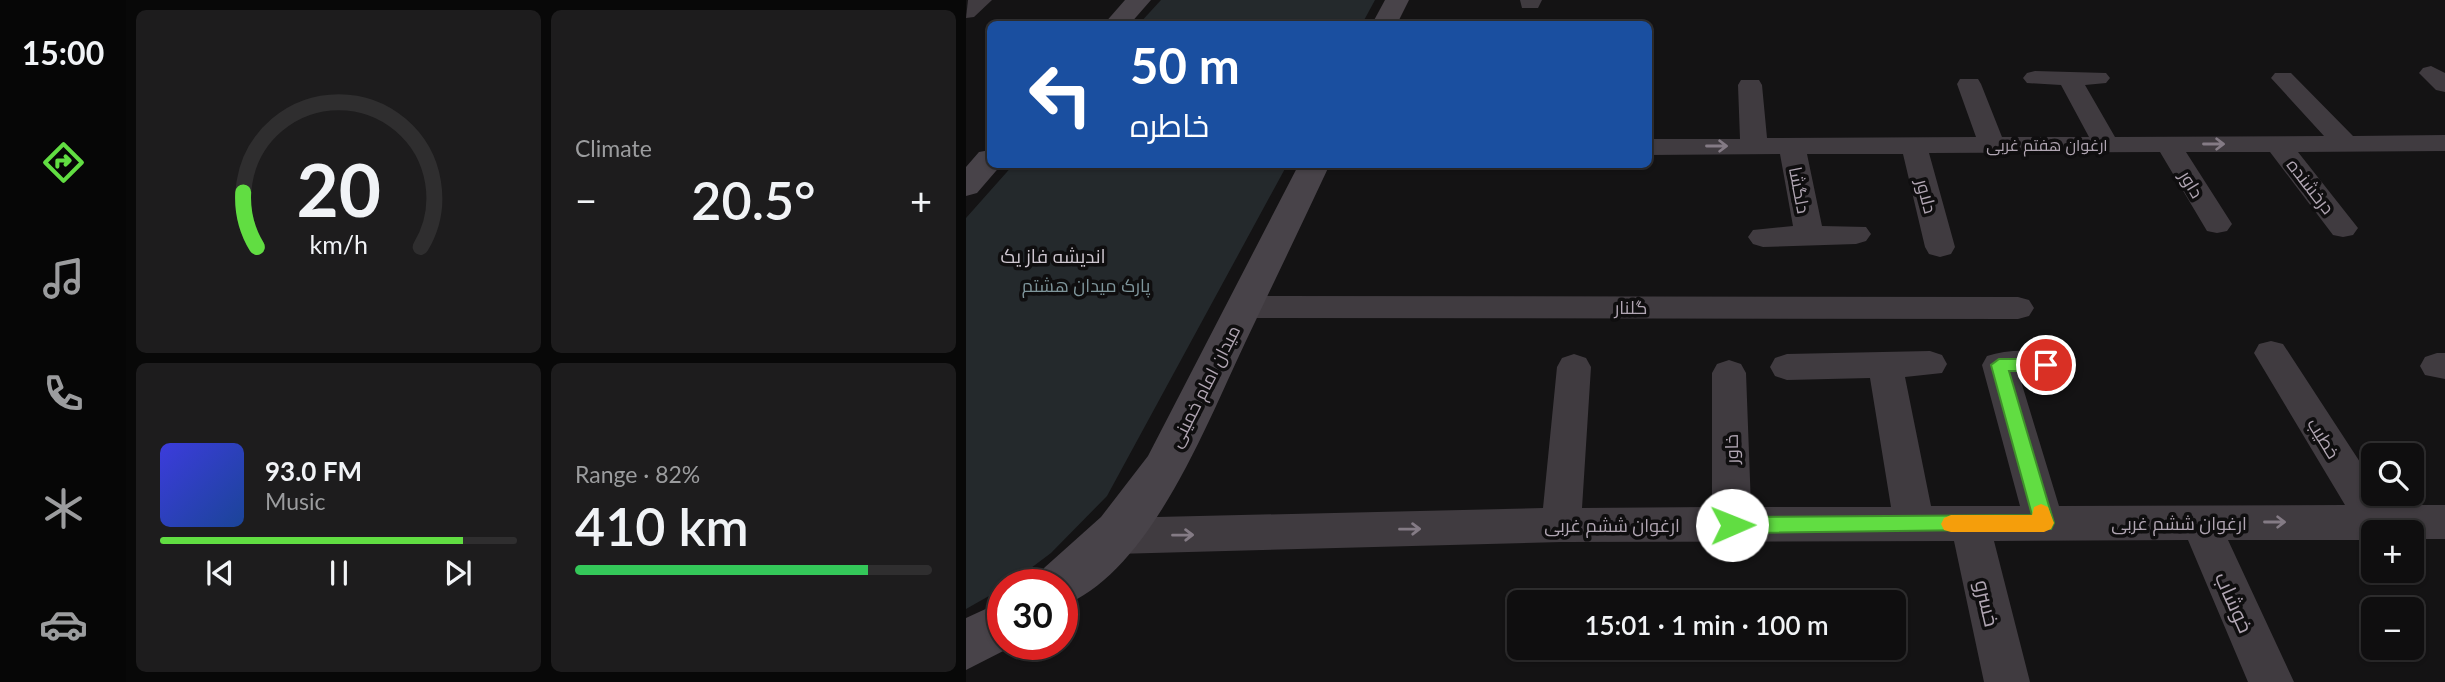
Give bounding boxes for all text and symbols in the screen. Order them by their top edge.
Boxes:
text: 15:00 [22,33,104,72]
text: 50 m [1130,36,1240,94]
icon: left [1015,49,1106,140]
text: خاطره [1130,105,1209,144]
text: Climate [575,134,652,162]
street label: ارغوان هفتم غربی [1986,135,2108,157]
one-way arrow [2202,137,2225,151]
icon: directions [39,138,88,187]
one-way arrow [1705,139,1728,153]
text: 20 [296,146,381,234]
street label: درخشنده [2282,154,2339,219]
street label: دلگشا [1785,165,1815,215]
street label: داور [2174,165,2209,202]
text: 20.5° [691,169,816,231]
street label: دلاور [1911,175,1942,216]
text: − [575,177,597,223]
text: + [910,177,932,223]
text: km/h [309,229,368,259]
district label: اندیشه فاز یک [1000,244,1106,268]
icon: music [39,254,88,303]
park label: پارک میدان هشتم [1022,274,1150,298]
street label: گلنار [1613,296,1648,319]
street label: میدان امام خمینی [1164,321,1246,452]
pin [2016,335,2076,395]
icon: arrive [2027,346,2065,384]
icon: phone [39,369,88,418]
street label: خطیب [2303,414,2345,462]
street label: خاور [1720,434,1743,465]
map controls [2361,443,2424,660]
button: search [2361,443,2424,506]
text: 93.0 FM [265,455,362,487]
text: Range · 82% [575,460,700,488]
icon: climate [39,484,88,533]
text: Music [265,487,325,515]
position arrow [1695,488,1769,562]
text: 410 km [575,495,749,557]
street label: ارغوان ششم غربی [2111,512,2247,536]
street label: ارغوان ششم غربی [1544,514,1680,538]
one-way arrow [2263,515,2286,529]
button: + [2361,520,2424,583]
one-way arrow [1399,522,1422,536]
one-way arrow [1171,528,1194,541]
icon: previous [201,554,239,592]
icon: pause [320,554,358,592]
icon: next [439,554,477,592]
street label: خوشاب [2210,568,2259,637]
speed limit sign: 30 [987,569,1078,660]
street label: خسرو [1970,577,2005,629]
button: − [2361,597,2424,660]
icon: car [39,600,88,649]
text: 15:01 · 1 min · 100 m [1584,609,1829,641]

